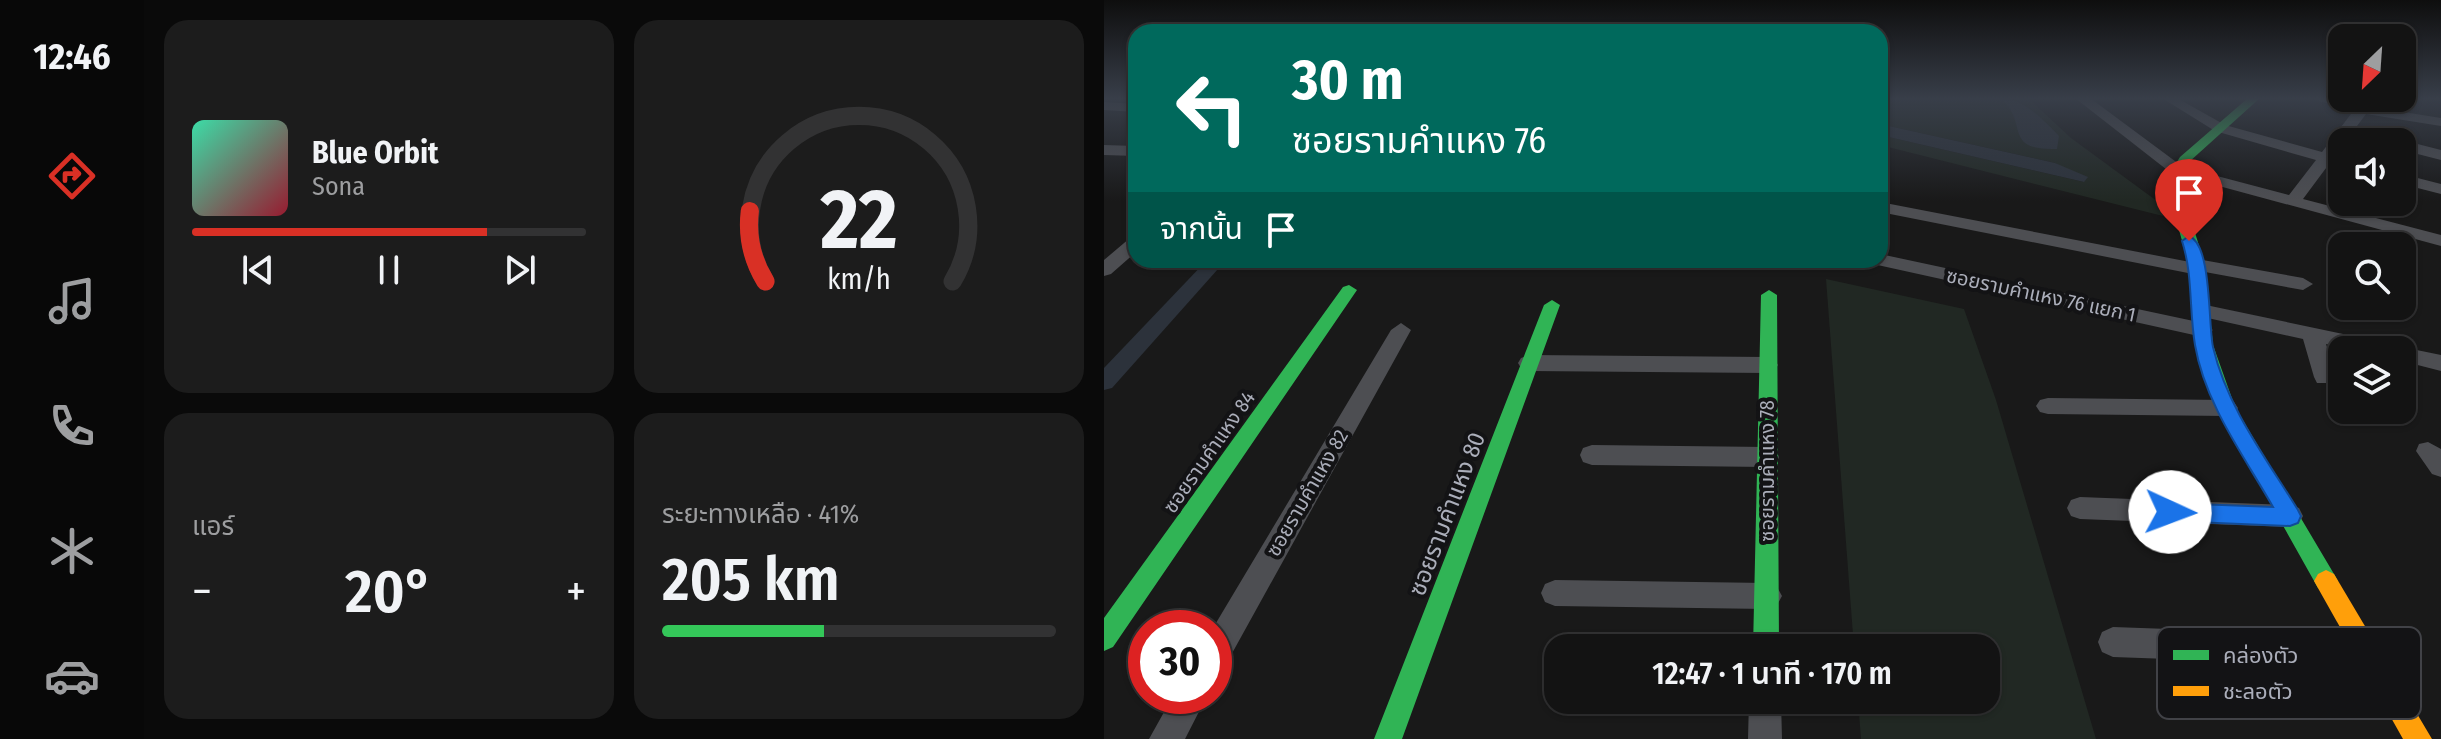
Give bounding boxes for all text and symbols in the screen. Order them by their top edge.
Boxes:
north arrow [2328,24,2416,112]
map controls [2328,24,2416,424]
text: 12:46 [33,35,111,79]
text: 30 m [1292,47,1403,114]
icon: left [1160,56,1264,160]
text: ซอยรามคำแหง 76 [1292,119,1546,163]
button: sound [2328,128,2416,216]
text: Blue Orbit [312,135,438,171]
icon: directions [44,148,100,204]
pin [2155,159,2223,241]
text: 22 [819,170,898,270]
text: Sona [312,171,365,202]
icon: arrive [2167,171,2211,215]
icon: arrive [1259,208,1303,252]
text: จากนั้น [1160,211,1243,247]
button: search [2328,232,2416,320]
icon: previous [236,248,280,292]
icon: pause [367,248,411,292]
icon: next [498,248,542,292]
text: km/h [827,262,891,297]
street label: ซอยรามคำแหง 76 แยก 1 [1944,263,2138,327]
icon: music [44,273,100,329]
button: layers [2328,336,2416,424]
street label: ซอยรามคำแหง 84 [1158,386,1260,518]
icon: phone [44,398,100,454]
street label: ซอยรามคำแหง 78 [1755,400,1779,542]
street label: ซอยรามคำแหง 82 [1261,425,1353,561]
street label: ซอยรามคำแหง 80 [1403,428,1491,600]
position arrow [2128,470,2212,554]
text: ระยะทางเหลือ · 41% [662,499,859,530]
text: แอร์ [192,511,234,542]
icon: climate [44,523,100,579]
text: 205 km [662,544,840,616]
text: 20° [345,556,433,628]
text: − [192,565,212,618]
text: + [566,565,586,618]
speed limit sign: 30 [1128,610,1232,714]
legend [2157,627,2421,719]
text: คล่องตัว [2223,642,2298,669]
icon: car [44,648,100,704]
text: 12:47 · 1 นาที · 170 m [1652,656,1892,692]
text: ชะลอตัว [2223,678,2293,705]

